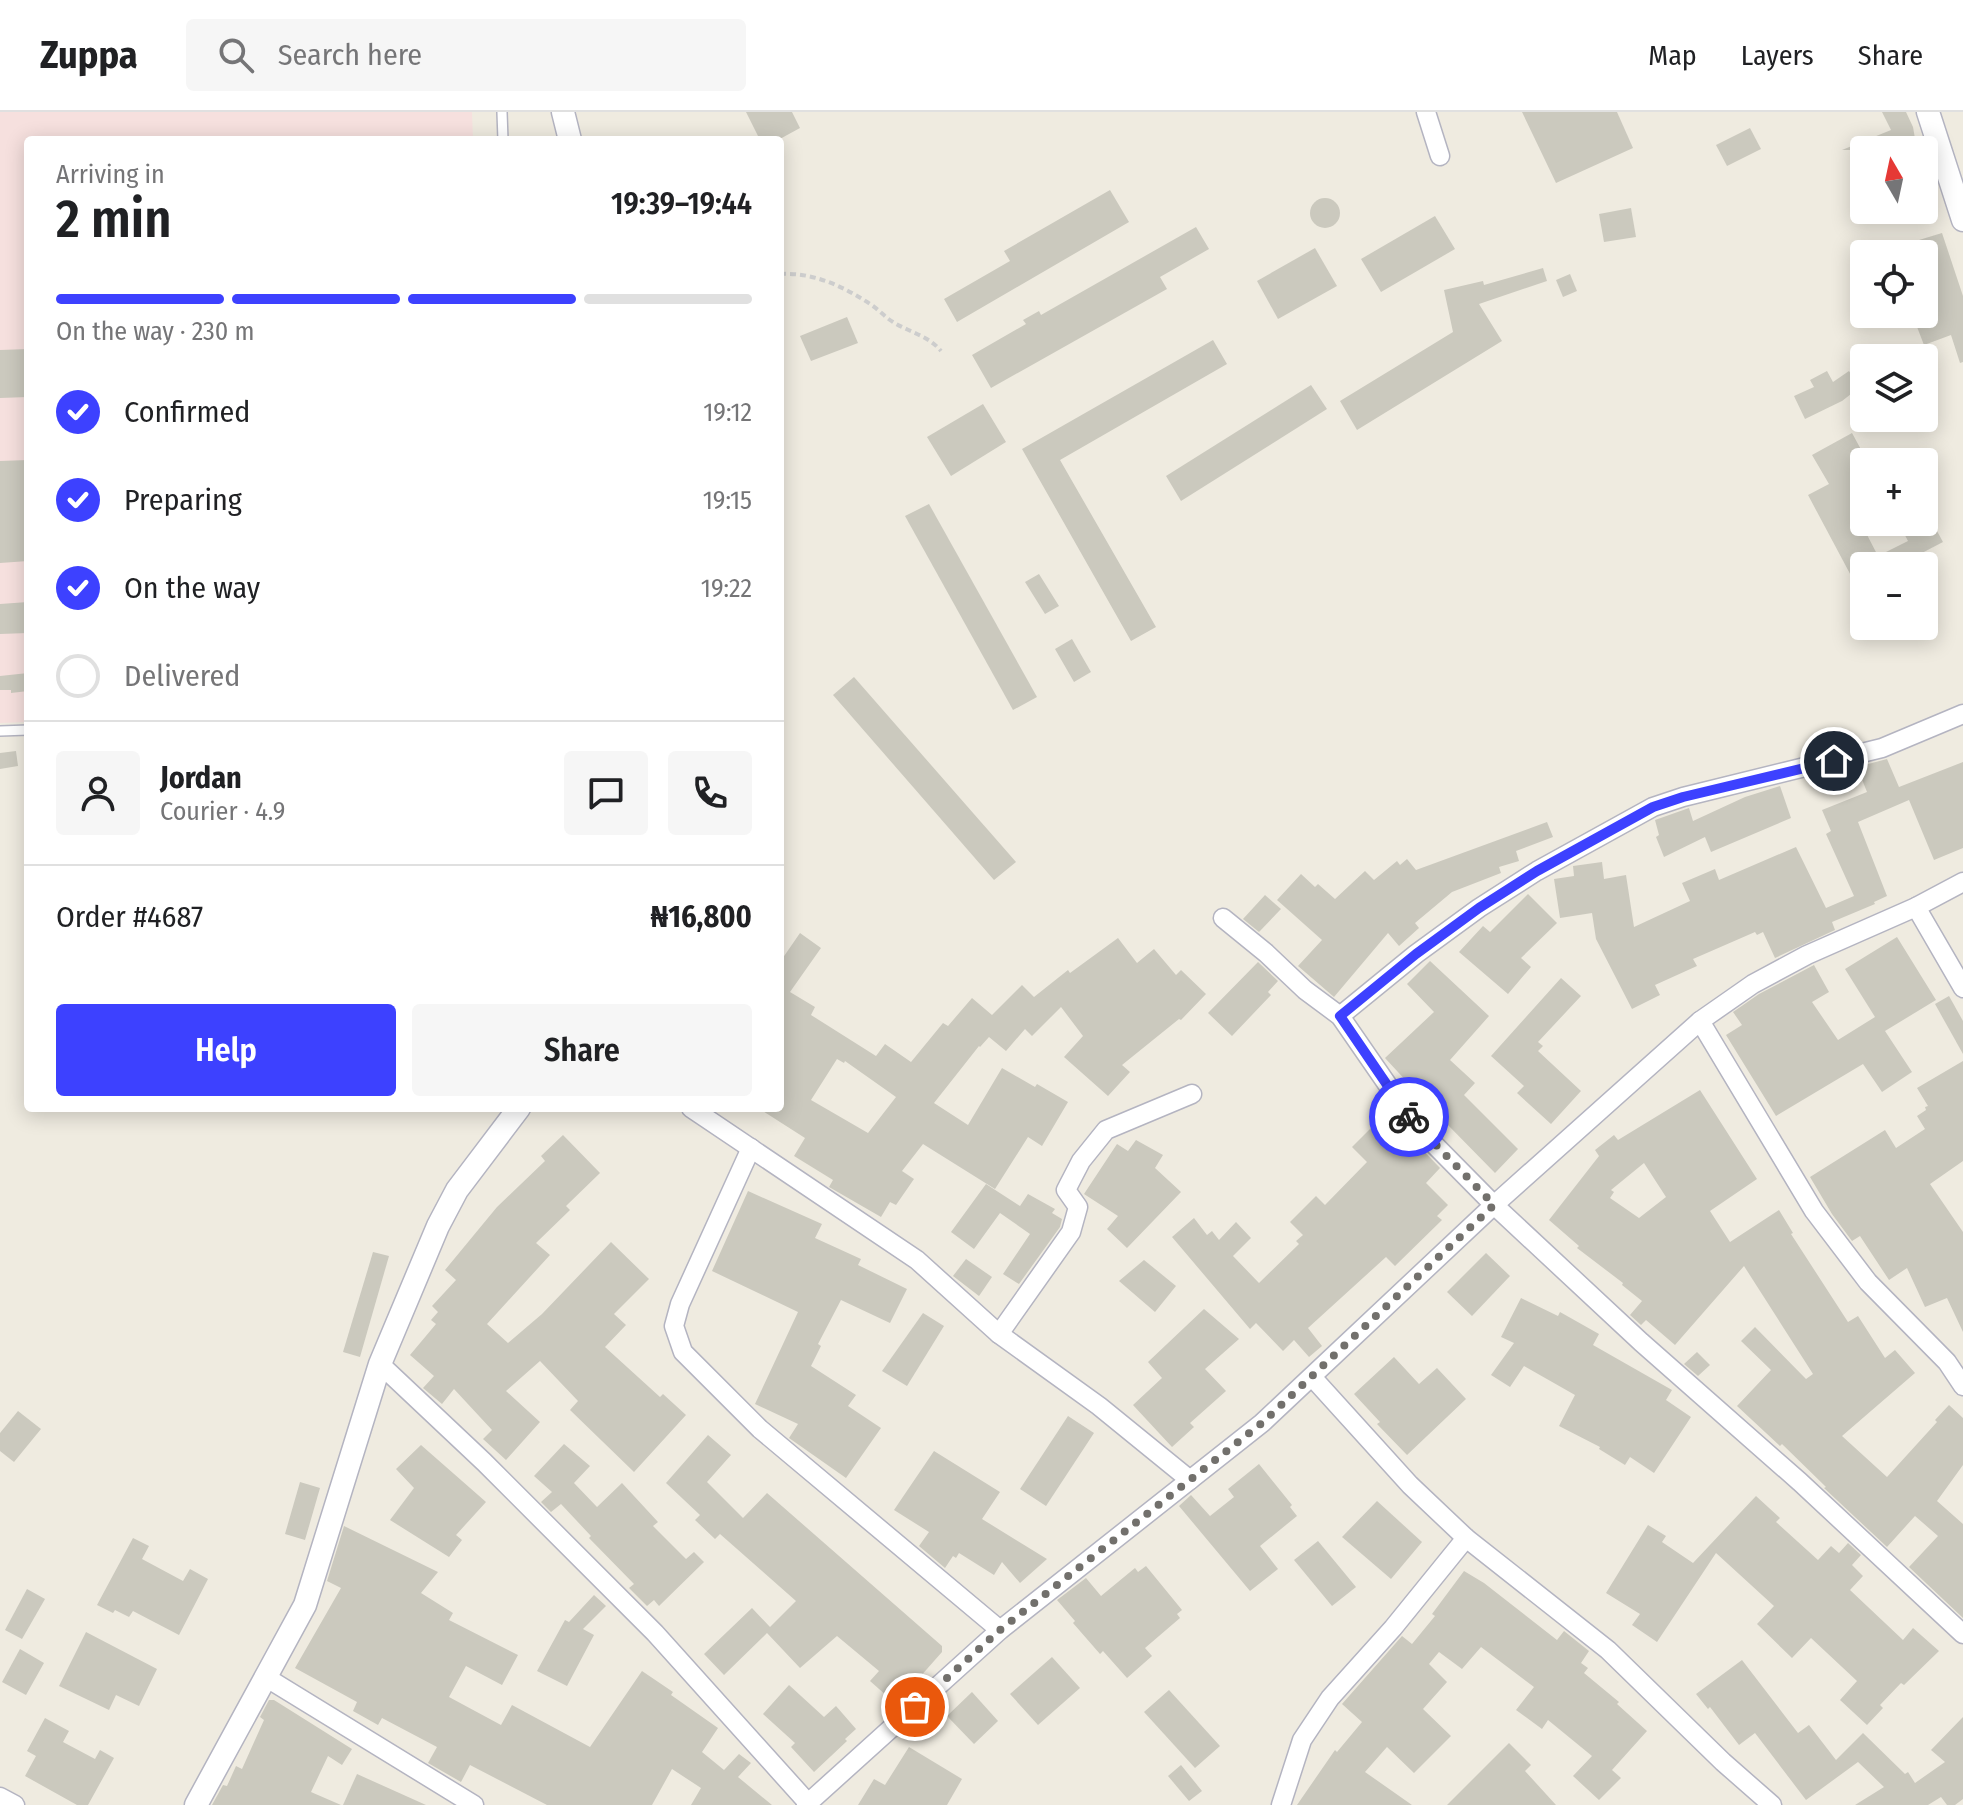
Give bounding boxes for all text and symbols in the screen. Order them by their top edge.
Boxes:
search box [186,19,746,91]
text: Zuppa [40,32,138,78]
icon: search [214,33,258,77]
text: Search here [278,37,422,73]
text: Map [1648,39,1697,72]
text: Layers [1741,39,1814,72]
text: Share [1858,39,1923,72]
north arrow [1850,136,1938,224]
map controls [1850,136,1938,640]
text: Arriving in [56,159,165,190]
text: 19:39–19:44 [611,186,752,222]
text: 2 min [56,188,172,251]
button: locate [1850,240,1938,328]
text: On the way · 230 m [56,316,254,347]
button: layers [1850,344,1938,432]
icon: check [56,390,100,434]
text: Confirmed [124,394,250,430]
text: 19:12 [703,397,752,428]
button: + [1850,448,1938,536]
icon: check [56,478,100,522]
text: Preparing [124,482,242,518]
text: 19:15 [703,485,752,516]
button: − [1850,552,1938,640]
icon: check [56,566,100,610]
text: On the way [124,570,260,606]
text: 19:22 [701,573,752,604]
text: Delivered [124,658,240,694]
pin [1800,727,1868,795]
icon: home [1812,739,1856,783]
button: person [56,751,140,835]
button: chat [564,751,648,835]
button: phone [668,751,752,835]
text: Jordan [160,760,242,796]
text: Courier · 4.9 [160,796,285,827]
text: Order #4687 [56,899,203,935]
text: ₦16,800 [651,899,752,935]
button: Help [56,1004,396,1096]
button: Share [412,1004,752,1096]
courier [1369,1077,1449,1157]
icon: bike [1387,1095,1431,1139]
pin [881,1673,949,1741]
icon: bag [893,1685,937,1729]

